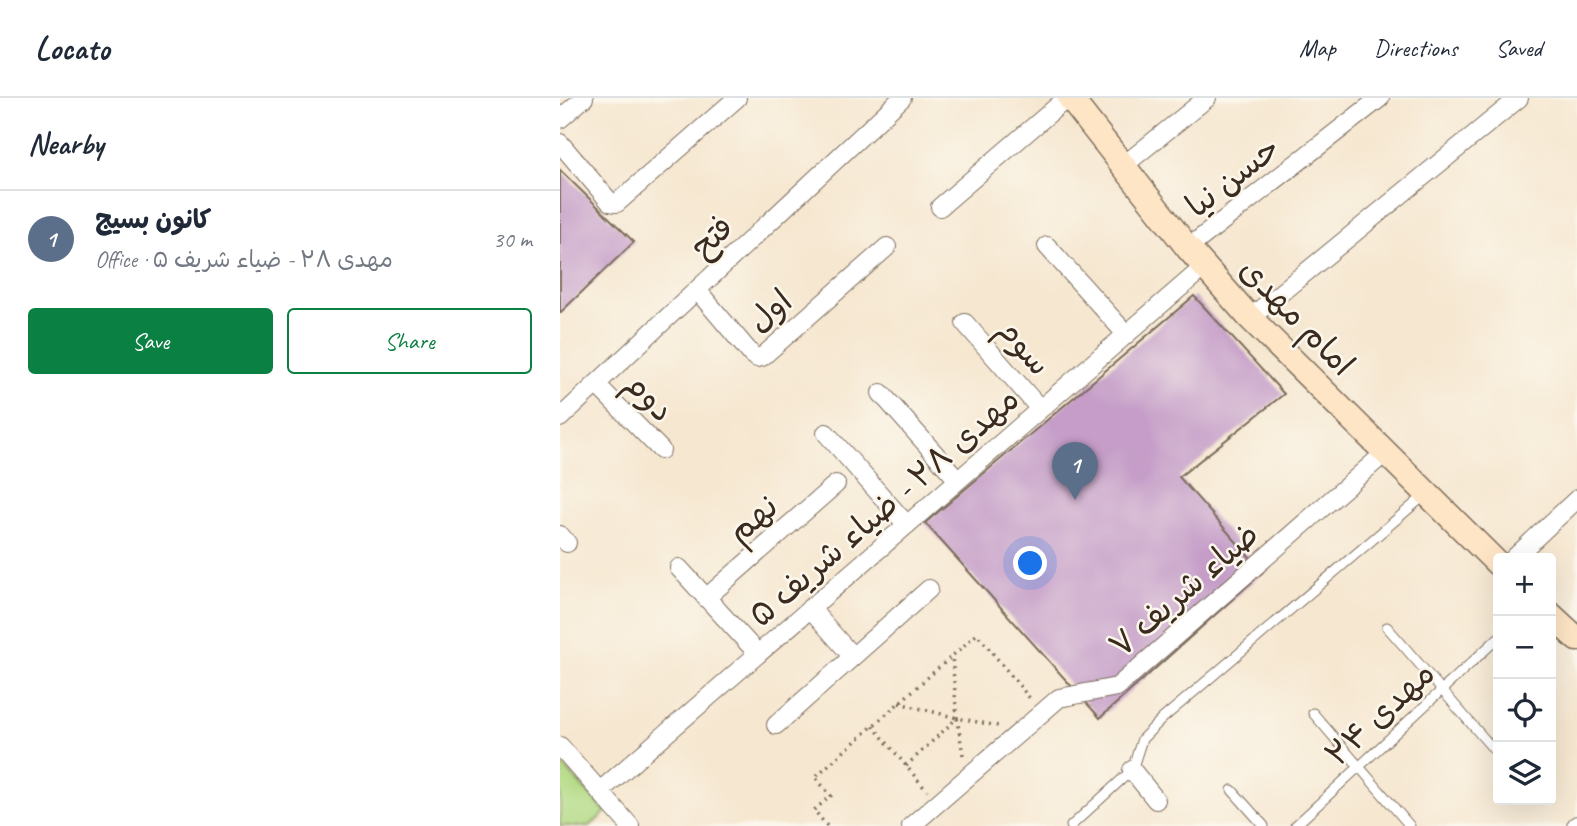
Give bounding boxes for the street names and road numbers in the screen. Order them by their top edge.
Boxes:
street label: حسن نیا [1177,127,1288,227]
street label: فتح [681,206,743,268]
street label: امام مهدی [1228,249,1364,387]
street label: اول [739,280,801,341]
street label: سوم [985,309,1061,387]
street label: دوم [613,363,683,433]
street label: مهدی ۲۸ - ضیاء شریف ۵ [740,378,1028,636]
street label: نهم [719,485,789,555]
street label: ضیاء شریف ۷ [1100,513,1267,666]
street label: مهدی ۲۴ [1316,652,1443,775]

